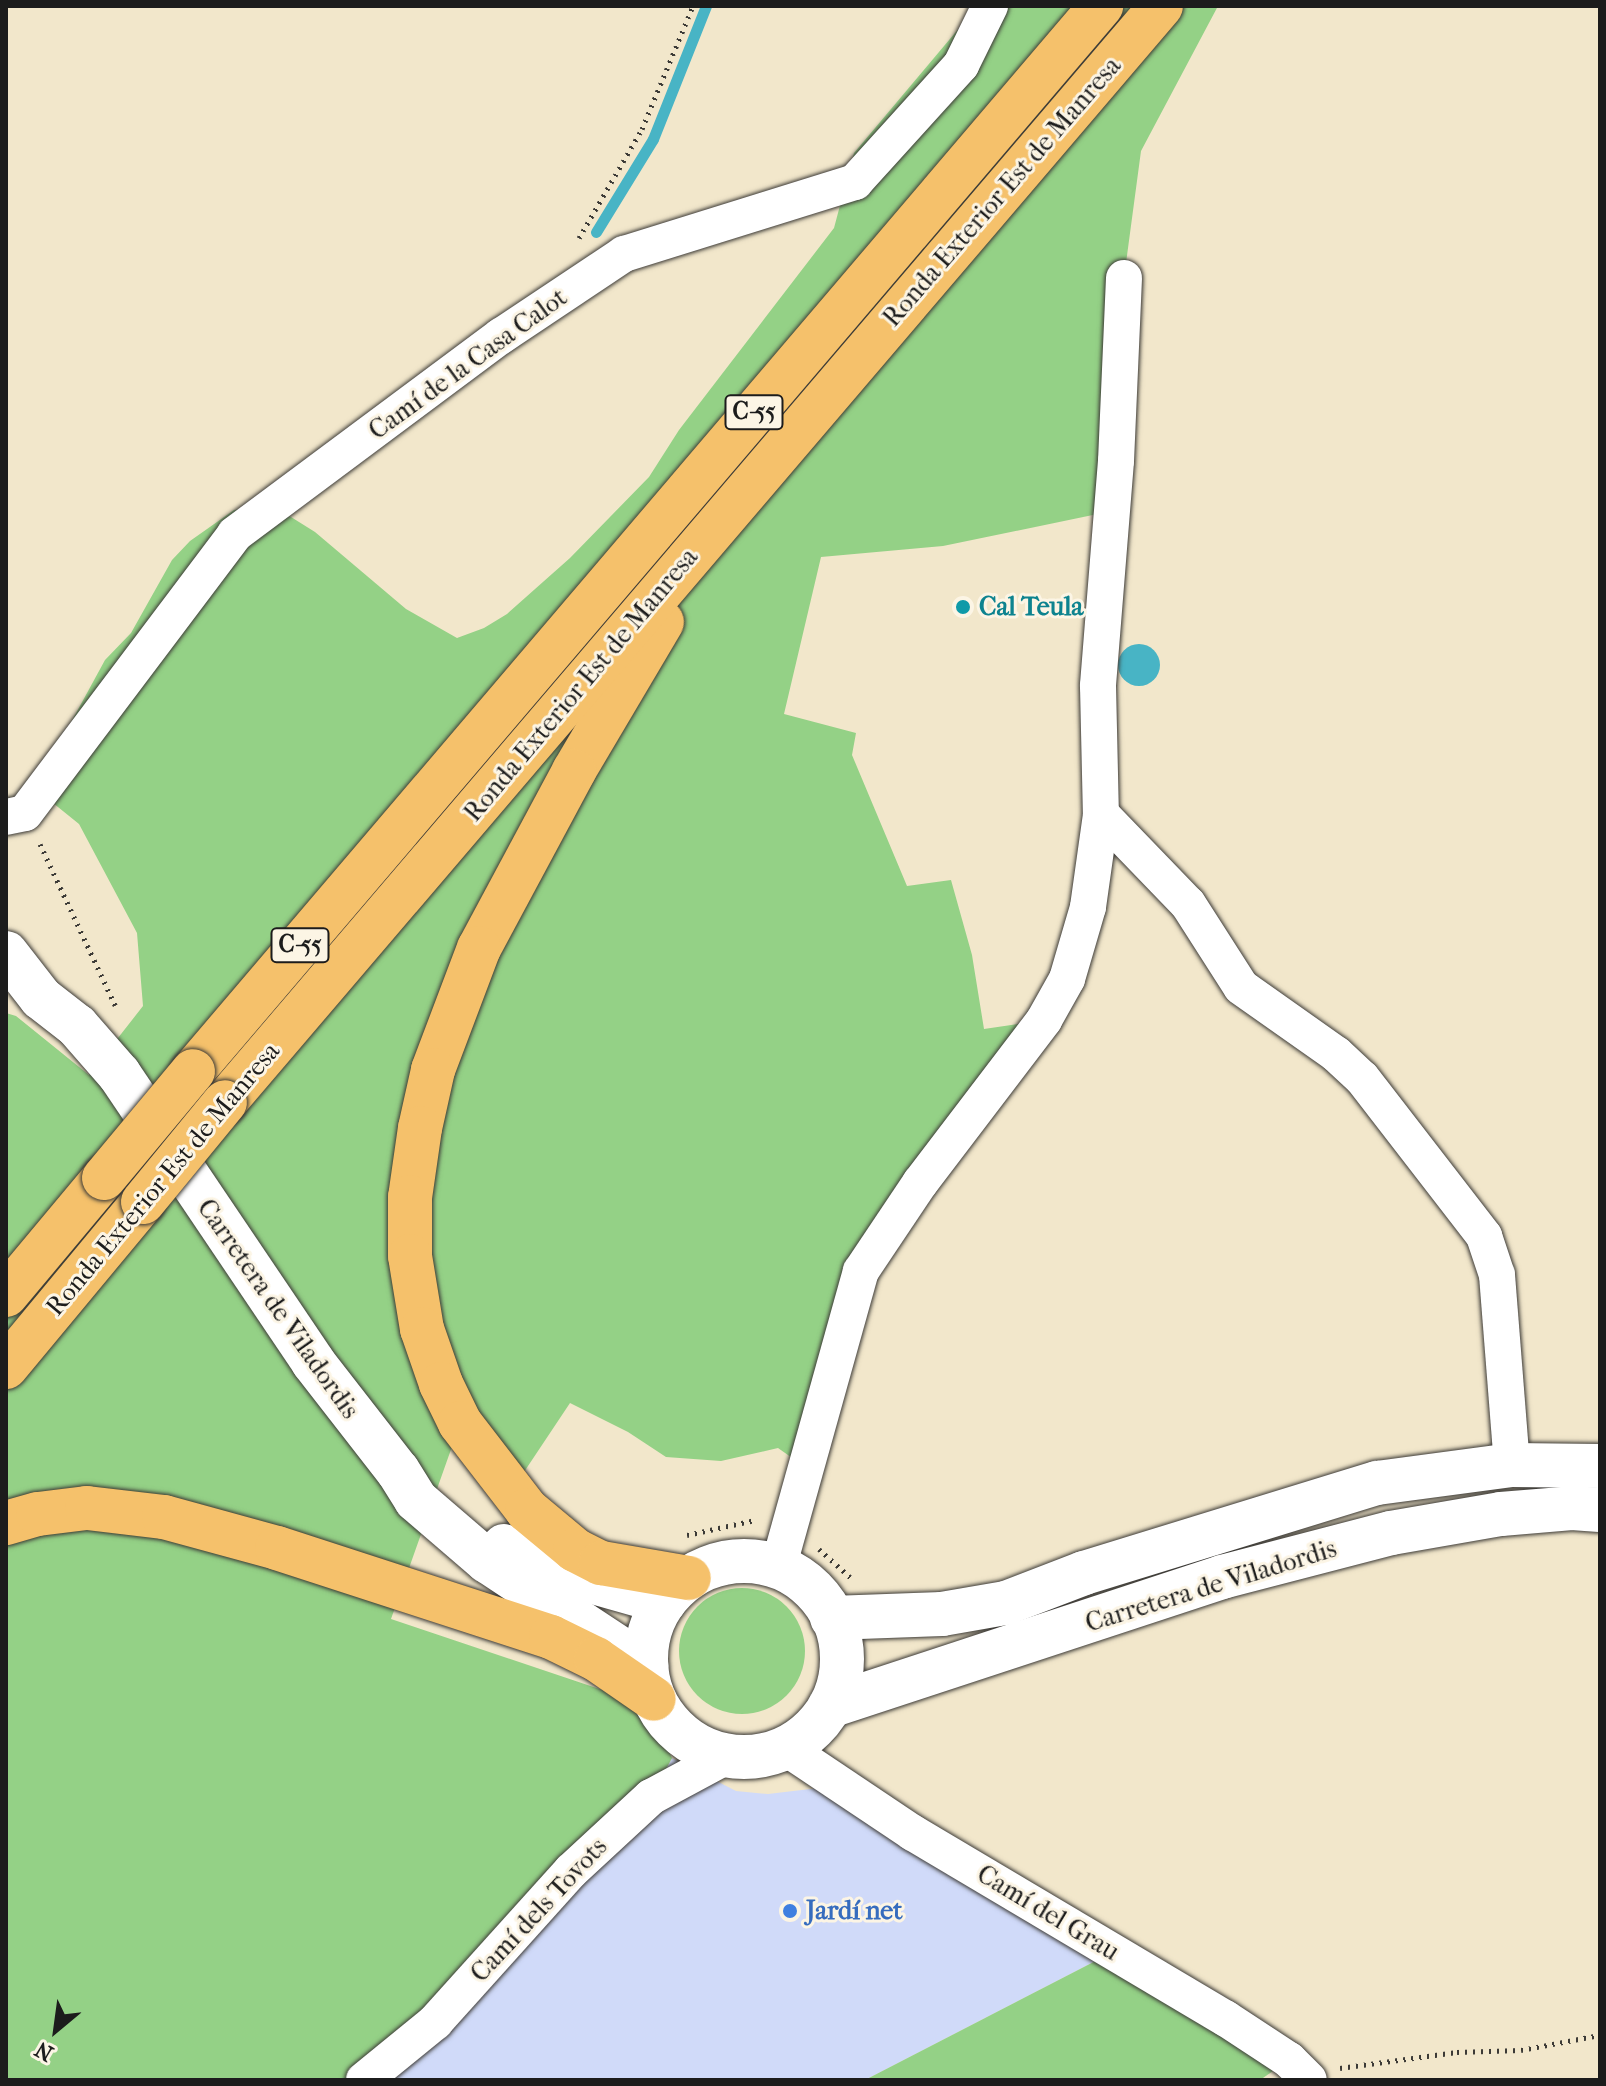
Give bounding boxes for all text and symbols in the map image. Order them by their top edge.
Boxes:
street label: Ronda Exterior Est de Manresa [876,51,1128,333]
street label: Camí de la Casa Calot [363,282,573,446]
road number: C-55 [724,392,784,432]
street label: Ronda Exterior Est de Manresa [457,542,705,828]
place label: Cal Teula [979,591,1083,623]
marker: Cal Teula [954,598,972,616]
road number: C-55 [270,925,330,965]
street label: Ronda Exterior Est de Manresa [39,1036,287,1322]
street label: Carretera de Viladordis [190,1193,366,1425]
street label: Carretera de Viladordis [1082,1533,1340,1639]
street label: Camí dels Tovots [464,1831,614,1989]
street label: Camí del Grau [971,1858,1125,1968]
place label: Jardí net [806,1895,902,1927]
marker: Jardí net [781,1902,799,1920]
north arrow [16,1990,96,2070]
text: N [31,2036,58,2066]

